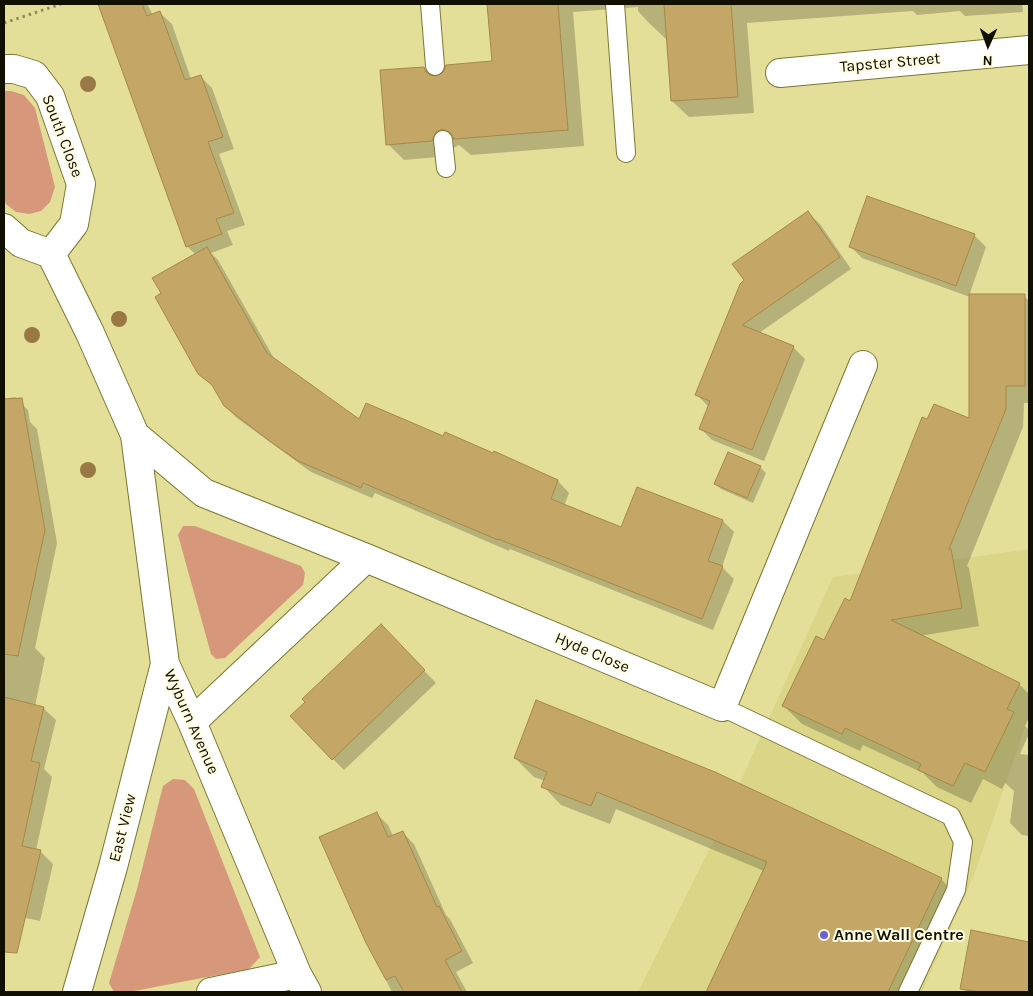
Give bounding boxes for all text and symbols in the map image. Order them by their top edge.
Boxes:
north arrow [963,20,1013,70]
street label: Tapster Street [839,49,941,77]
text: N [982,52,993,69]
street label: South Close [37,92,87,180]
street label: Hyde Close [552,629,632,677]
street label: Wyburn Avenue [159,667,223,777]
street label: East View [105,792,141,864]
place label: Anne Wall Centre [834,925,964,945]
marker: Anne Wall Centre [818,929,830,941]

